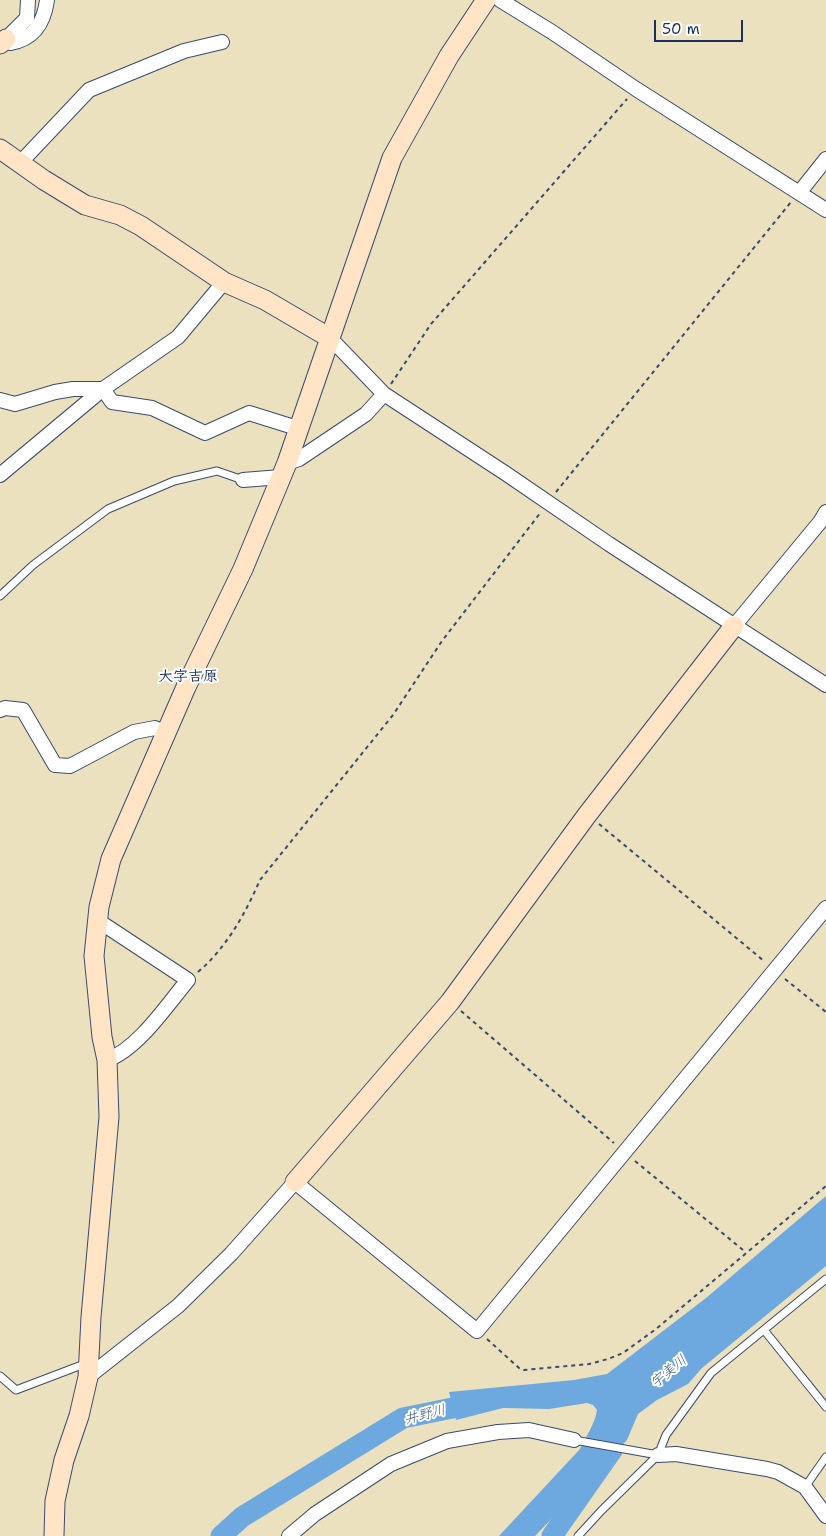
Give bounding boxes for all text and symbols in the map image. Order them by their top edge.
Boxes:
scale bar [656,10,745,42]
text: 50 m [662,19,700,39]
district label: 大字吉原 [158,668,218,686]
water label: 宇美川 [648,1352,690,1392]
water label: 井野川 [403,1402,447,1428]

